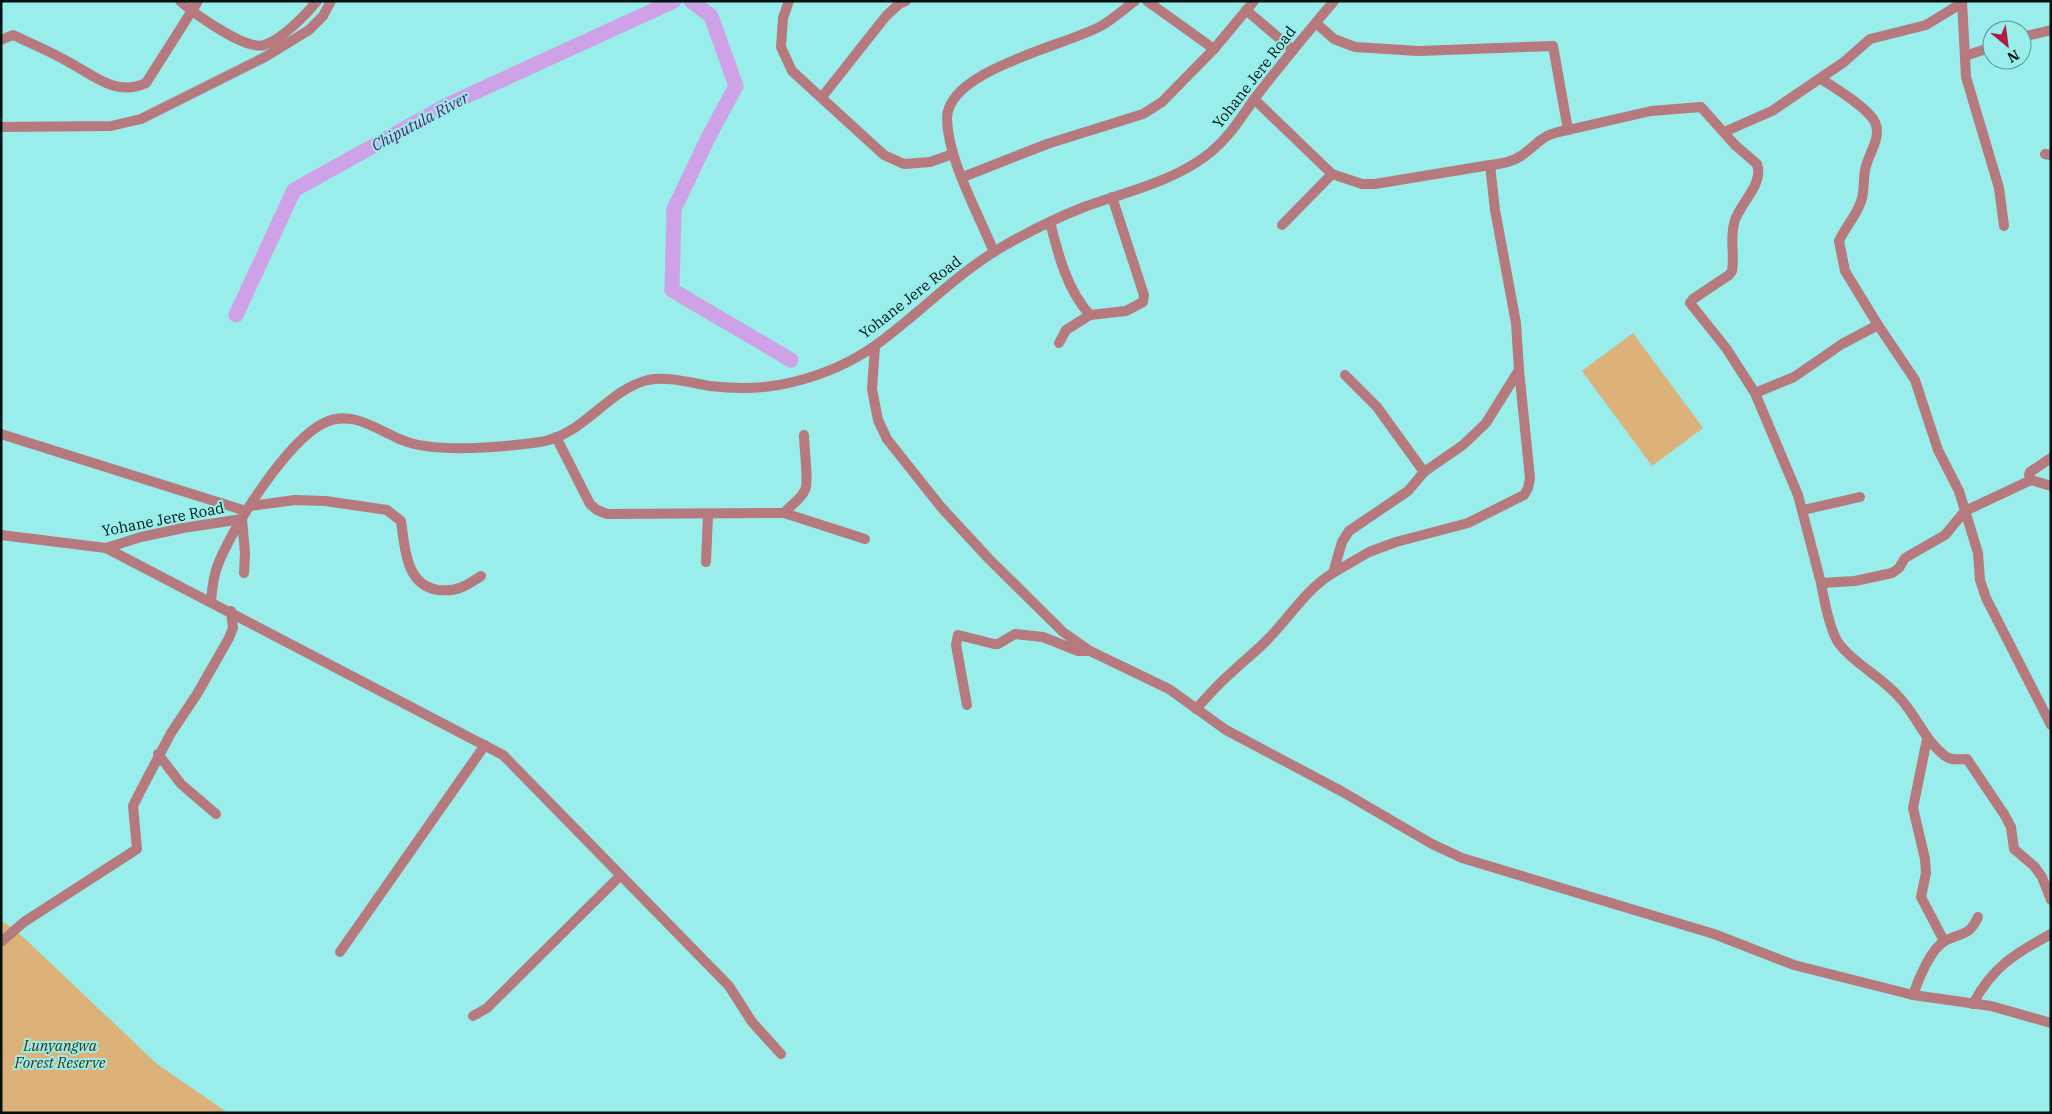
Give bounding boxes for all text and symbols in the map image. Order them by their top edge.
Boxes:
north arrow [1982,20,2032,70]
street label: Yohane Jere Road [1208,22,1300,132]
text: N [2004,46,2023,67]
water label: Chiputula River [368,86,473,155]
street label: Yohane Jere Road [855,251,965,343]
street label: Yohane Jere Road [100,498,226,540]
park label: Lunyangwa Forest Reserve [14,1036,106,1072]

